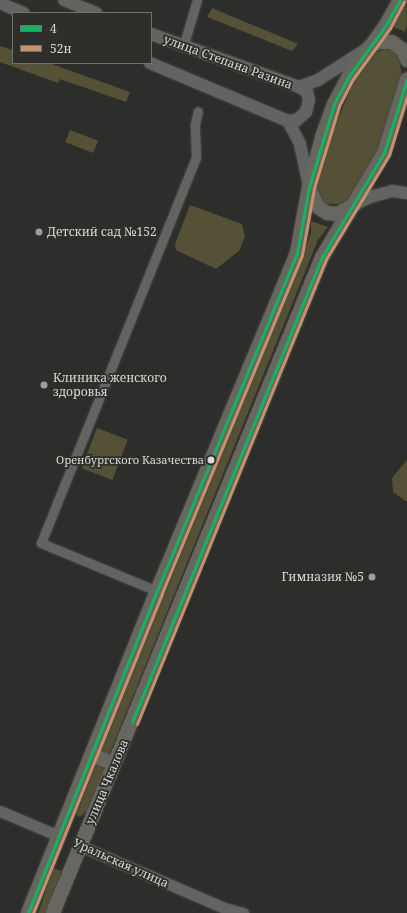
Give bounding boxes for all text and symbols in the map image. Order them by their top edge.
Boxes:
legend [12,12,152,64]
text: 4 [50,20,57,37]
street label: улица Степана Разина [162,32,294,92]
text: 52н [50,40,71,57]
place label: Детский сад №152 [47,225,157,239]
marker: Детский сад №152 [34,227,44,237]
place label: Клиника женского здоровья [53,371,167,399]
marker: Клиника женского здоровья [38,379,50,391]
place label: Оренбургского Казачества [56,453,204,467]
marker: Оренбургского Казачества [206,455,216,465]
place label: Гимназия №5 [282,570,364,584]
marker: Гимназия №5 [367,572,377,582]
street label: улица Чкалова [83,737,131,827]
street label: Уральская улица [71,835,171,891]

